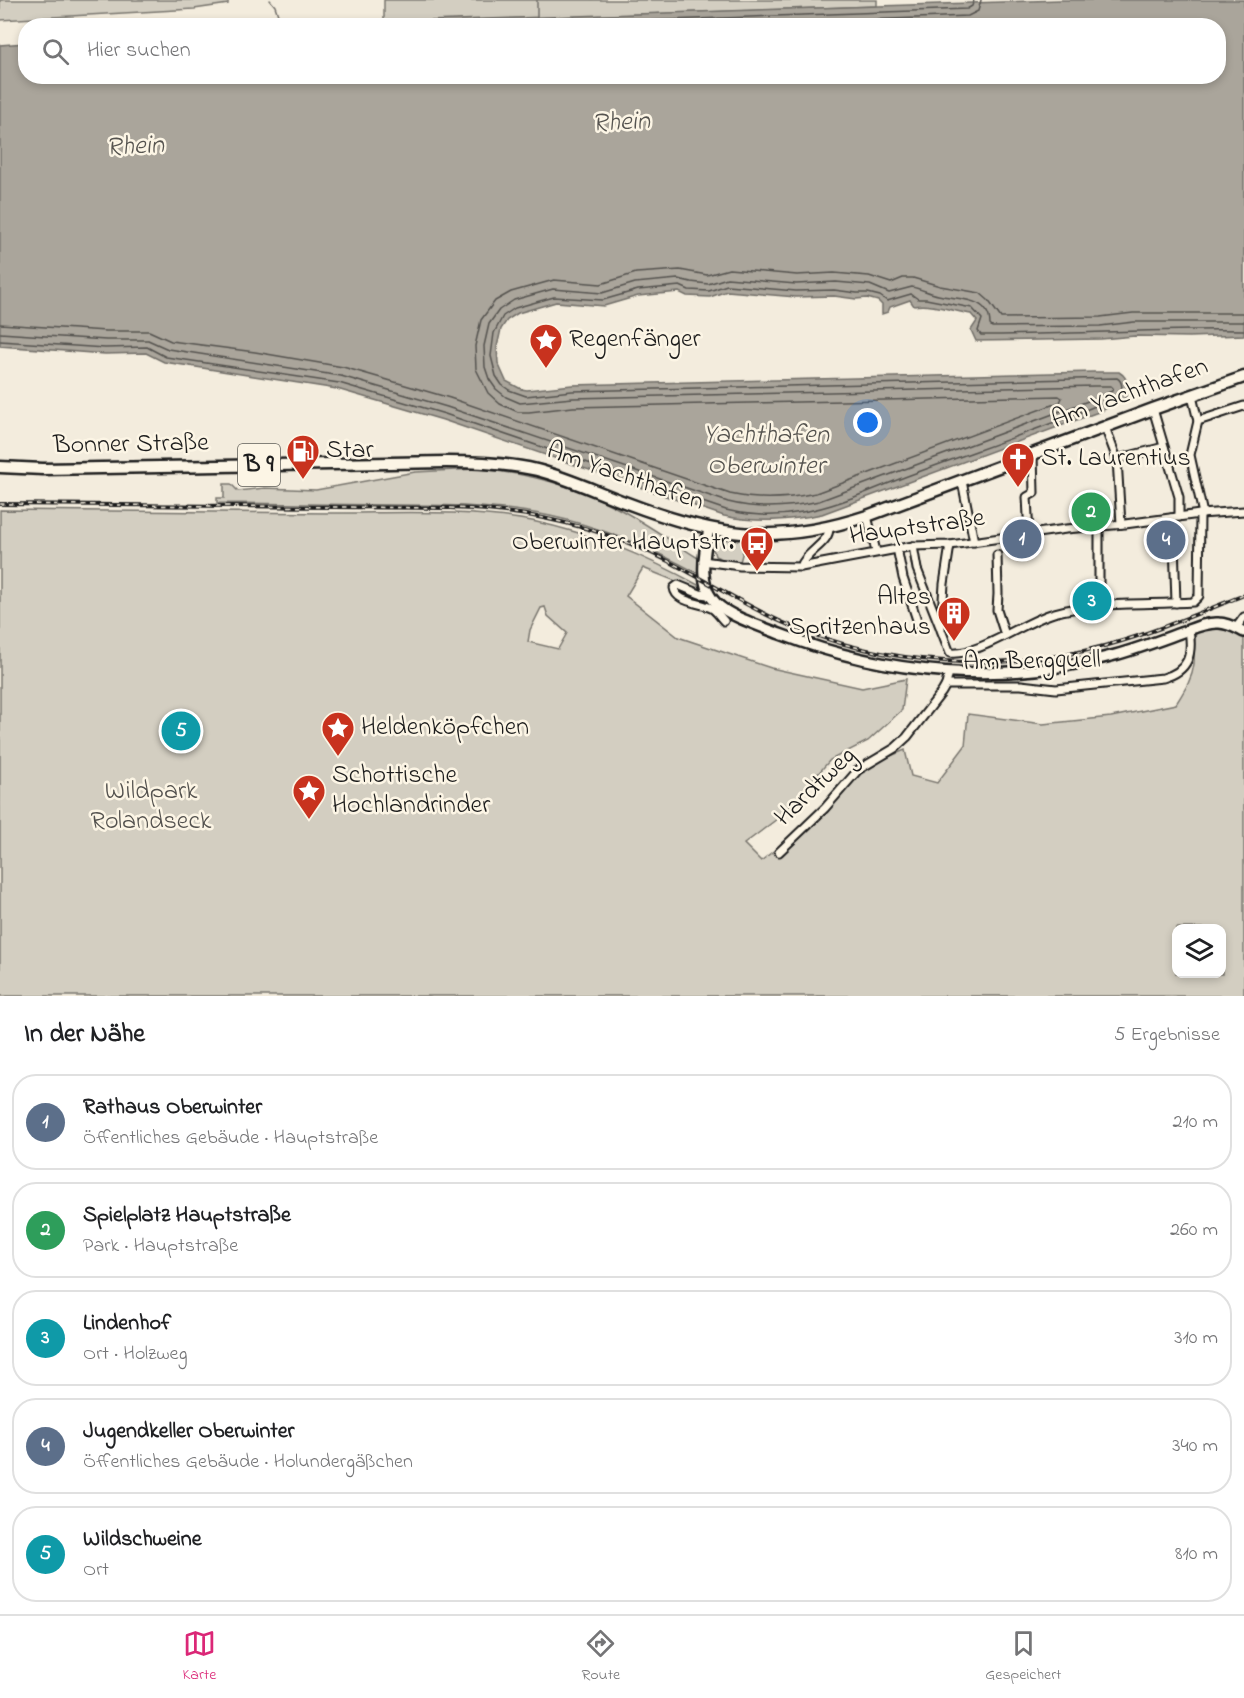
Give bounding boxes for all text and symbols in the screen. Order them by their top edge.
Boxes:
search box [18,18,1226,84]
icon: search [39,35,72,68]
text: Hier suchen [87,35,191,67]
water label: Rhein [591,102,652,144]
water label: Rhein [105,126,166,168]
place label: Regenfänger [569,321,702,359]
place icon: Regenfänger [528,322,564,369]
street label: Am Yachthafen [1046,348,1214,440]
your location [853,408,882,437]
water label: Yachthafen Oberwinter [703,416,830,486]
street label: Bonner Straße [52,425,209,465]
place label: Star [326,432,374,470]
street label: Am Yachthafen [541,432,709,522]
fuel station icon: Star [285,433,321,480]
place label: St. Laurentius [1041,440,1191,478]
church icon: St. Laurentius [1000,441,1036,488]
road number: B 9 [238,444,280,486]
pin: 2 [1072,490,1110,534]
street label: Hauptstraße [847,500,987,556]
pin: 1 [1002,516,1042,562]
pin: 4 [1146,518,1186,562]
place label: Oberwinter Hauptstr. [512,524,734,562]
bus stop icon: Oberwinter Hauptstr. [739,525,775,572]
pin: 3 [1072,578,1112,624]
place label: Altes Spritzenhaus [789,579,931,647]
building icon: Altes Spritzenhaus [936,595,972,642]
street label: Am Bergquell [963,642,1101,682]
pin: 5 [162,708,201,754]
place label: Heldenköpfchen [361,709,529,747]
place icon: Heldenköpfchen [320,710,356,757]
street label: Hardtweg [766,738,866,836]
place label: Schottische Hochlandrinder [332,757,491,825]
park label: Wildpark Rolandseck [91,773,212,841]
place icon: Schottische Hochlandrinder [291,773,327,820]
map controls [1172,924,1226,978]
button: layers [1172,924,1226,978]
text: In der Nähe [24,1016,145,1054]
text: 5 Ergebnisse [1114,1021,1220,1050]
text: Rathaus Oberwinter [83,1092,262,1124]
text: 1 [42,1108,49,1137]
text: 210 m [1173,1108,1218,1137]
text: Öffentliches Gebäude · Hauptstraße [83,1124,378,1153]
text: Spielplatz Hauptstraße [83,1200,291,1232]
text: 2 [41,1216,50,1245]
text: 260 m [1170,1216,1218,1245]
text: Park · Hauptstraße [83,1232,238,1261]
text: Lindenhof [83,1308,171,1340]
text: 3 [41,1324,50,1353]
text: 310 m [1174,1324,1218,1353]
text: Ort · Holzweg [83,1340,188,1369]
text: Jugendkeller Oberwinter [83,1416,294,1448]
text: 4 [41,1432,50,1461]
text: 340 m [1172,1432,1218,1461]
text: Öffentliches Gebäude · Holundergäßchen [83,1448,413,1477]
text: Wildschweine [83,1524,202,1556]
text: 5 [40,1540,51,1569]
text: 810 m [1175,1540,1218,1569]
text: Ort [83,1556,109,1585]
tab: Karte [182,1627,216,1687]
tab: Route [581,1627,620,1687]
tab: Gespeichert [985,1627,1062,1687]

